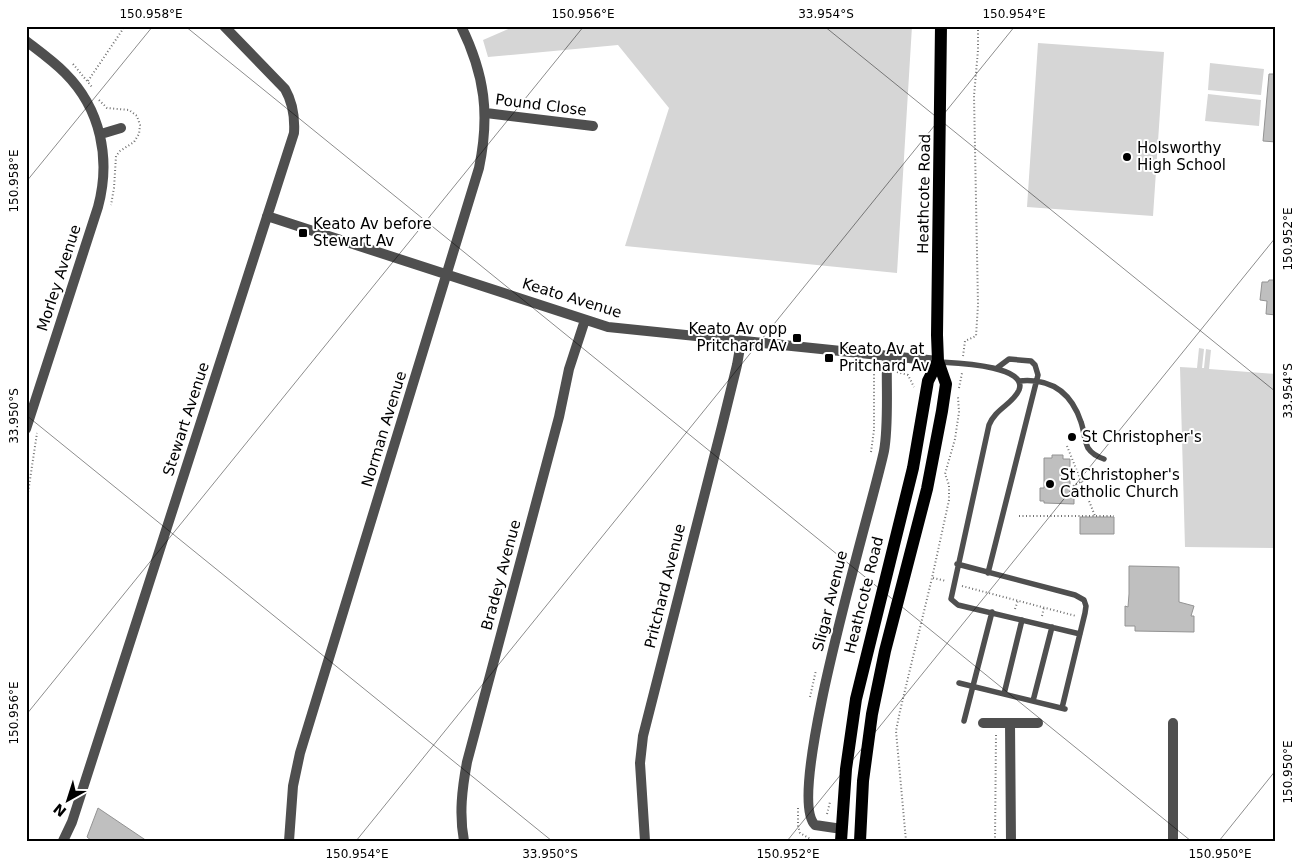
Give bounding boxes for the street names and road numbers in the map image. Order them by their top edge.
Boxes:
street label: Pound Close [494,90,588,120]
street label: Heathcote Road [914,134,934,254]
street label: Morley Avenue [33,222,85,334]
street label: Keato Avenue [520,274,624,322]
street label: Stewart Avenue [159,360,213,478]
street label: Norman Avenue [358,369,410,489]
street label: Bradey Avenue [478,518,524,632]
street label: Pritchard Avenue [641,522,689,650]
street label: Heathcote Road [841,535,887,655]
street label: Sligar Avenue [809,549,851,653]

